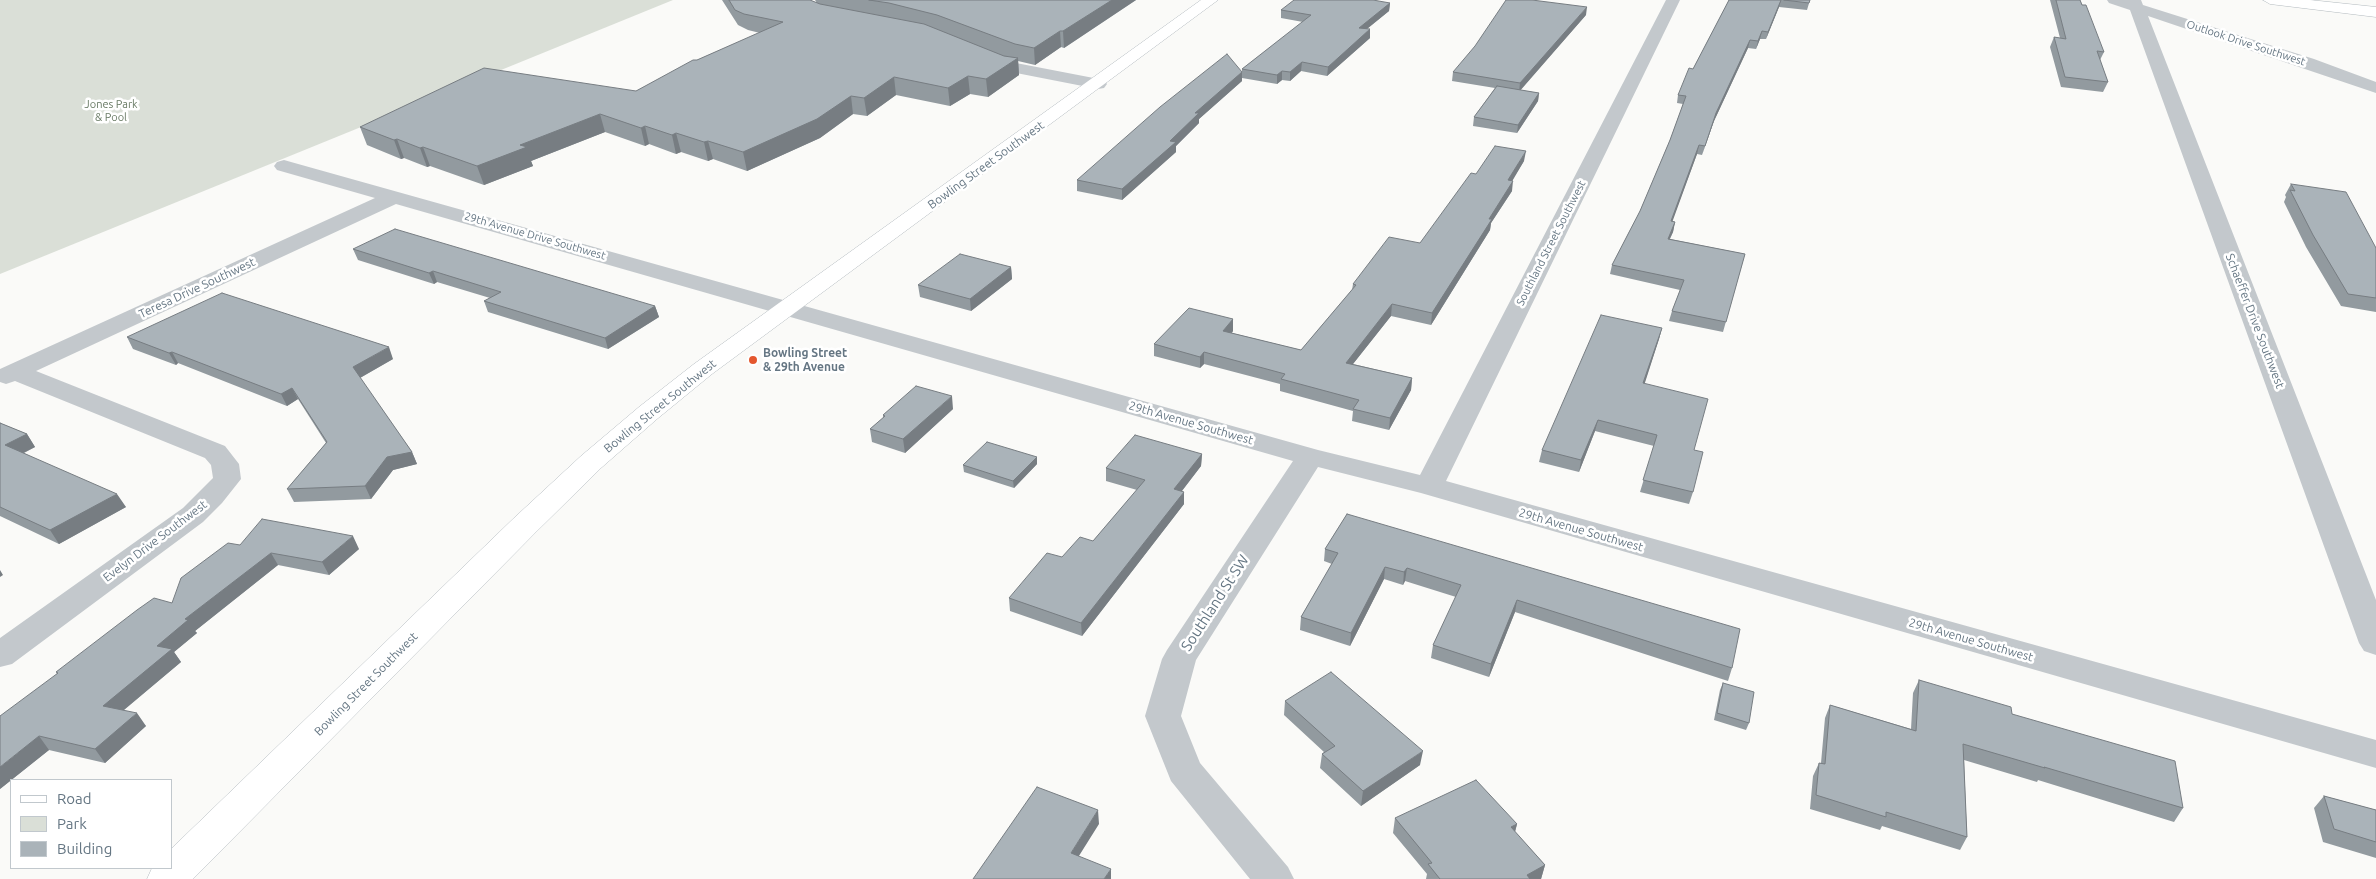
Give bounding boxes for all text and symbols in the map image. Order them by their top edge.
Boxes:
street label: Outlook Drive Southwest [2185,18,2307,68]
park label: Jones Park & Pool [84,97,138,123]
street label: Bowling Street Southwest [925,118,1047,212]
street label: Southland Street Southwest [1514,178,1588,308]
street label: 29th Avenue Drive Southwest [463,209,607,263]
street label: Schaeffer Drive Southwest [2223,252,2287,390]
street label: Teresa Drive Southwest [137,255,257,321]
place label: Bowling Street & 29th Avenue [763,346,847,374]
marker: Bowling Street & 29th Avenue [747,354,759,366]
street label: Bowling Street Southwest [601,356,719,456]
street label: 29th Avenue Southwest [1127,398,1255,448]
street label: Evelyn Drive Southwest [100,497,210,585]
street label: 29th Avenue Southwest [1517,505,1645,555]
street label: Southland St SW [1177,552,1253,654]
street label: 29th Avenue Southwest [1907,615,2035,665]
street label: Bowling Street Southwest [311,629,421,739]
legend [10,779,172,869]
text: Road [57,790,92,807]
text: Park [57,815,87,832]
text: Building [57,840,112,857]

